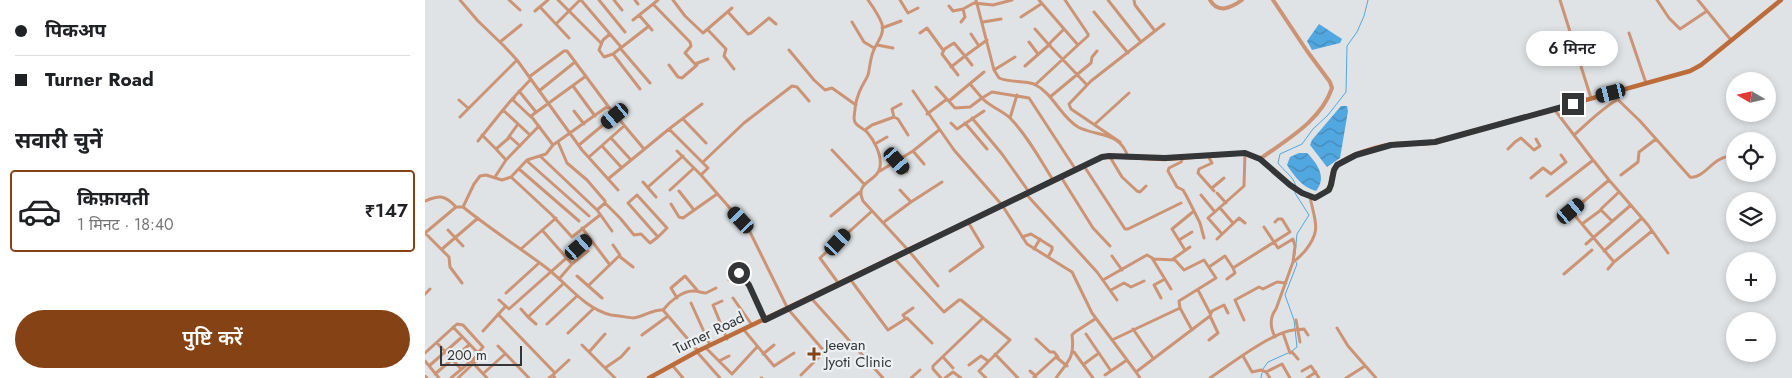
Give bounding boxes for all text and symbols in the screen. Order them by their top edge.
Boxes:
text: पिकअप [45,17,106,44]
callout: 6 मिनट [1527,32,1619,66]
text: 6 मिनट [1548,37,1596,60]
text: Turner Road [45,66,154,93]
north arrow [1726,72,1776,122]
map controls [1726,72,1776,362]
car [1594,82,1627,104]
route end [1562,93,1584,115]
car [598,101,631,131]
text: सवारी चुनें [15,124,103,156]
button: locate [1726,132,1776,182]
car [881,145,912,177]
text: किफ़ायती [77,185,149,212]
icon: car [17,189,62,234]
button: layers [1726,192,1776,242]
car [1554,196,1587,226]
text: ₹147 [364,197,408,224]
car [725,204,756,236]
text: 1 मिनट · 18:40 [77,213,174,236]
car [822,226,853,258]
car [562,231,595,263]
button: + [1726,252,1776,302]
route start [728,262,750,284]
street label: Turner Road [670,306,748,360]
button: पुष्टि करें [15,310,410,368]
button: − [1726,312,1776,362]
place label: Jeevan Jyoti Clinic [823,334,892,373]
scale bar [440,343,523,366]
text: 200 m [447,345,487,365]
marker: Jeevan Jyoti Clinic [807,347,821,361]

